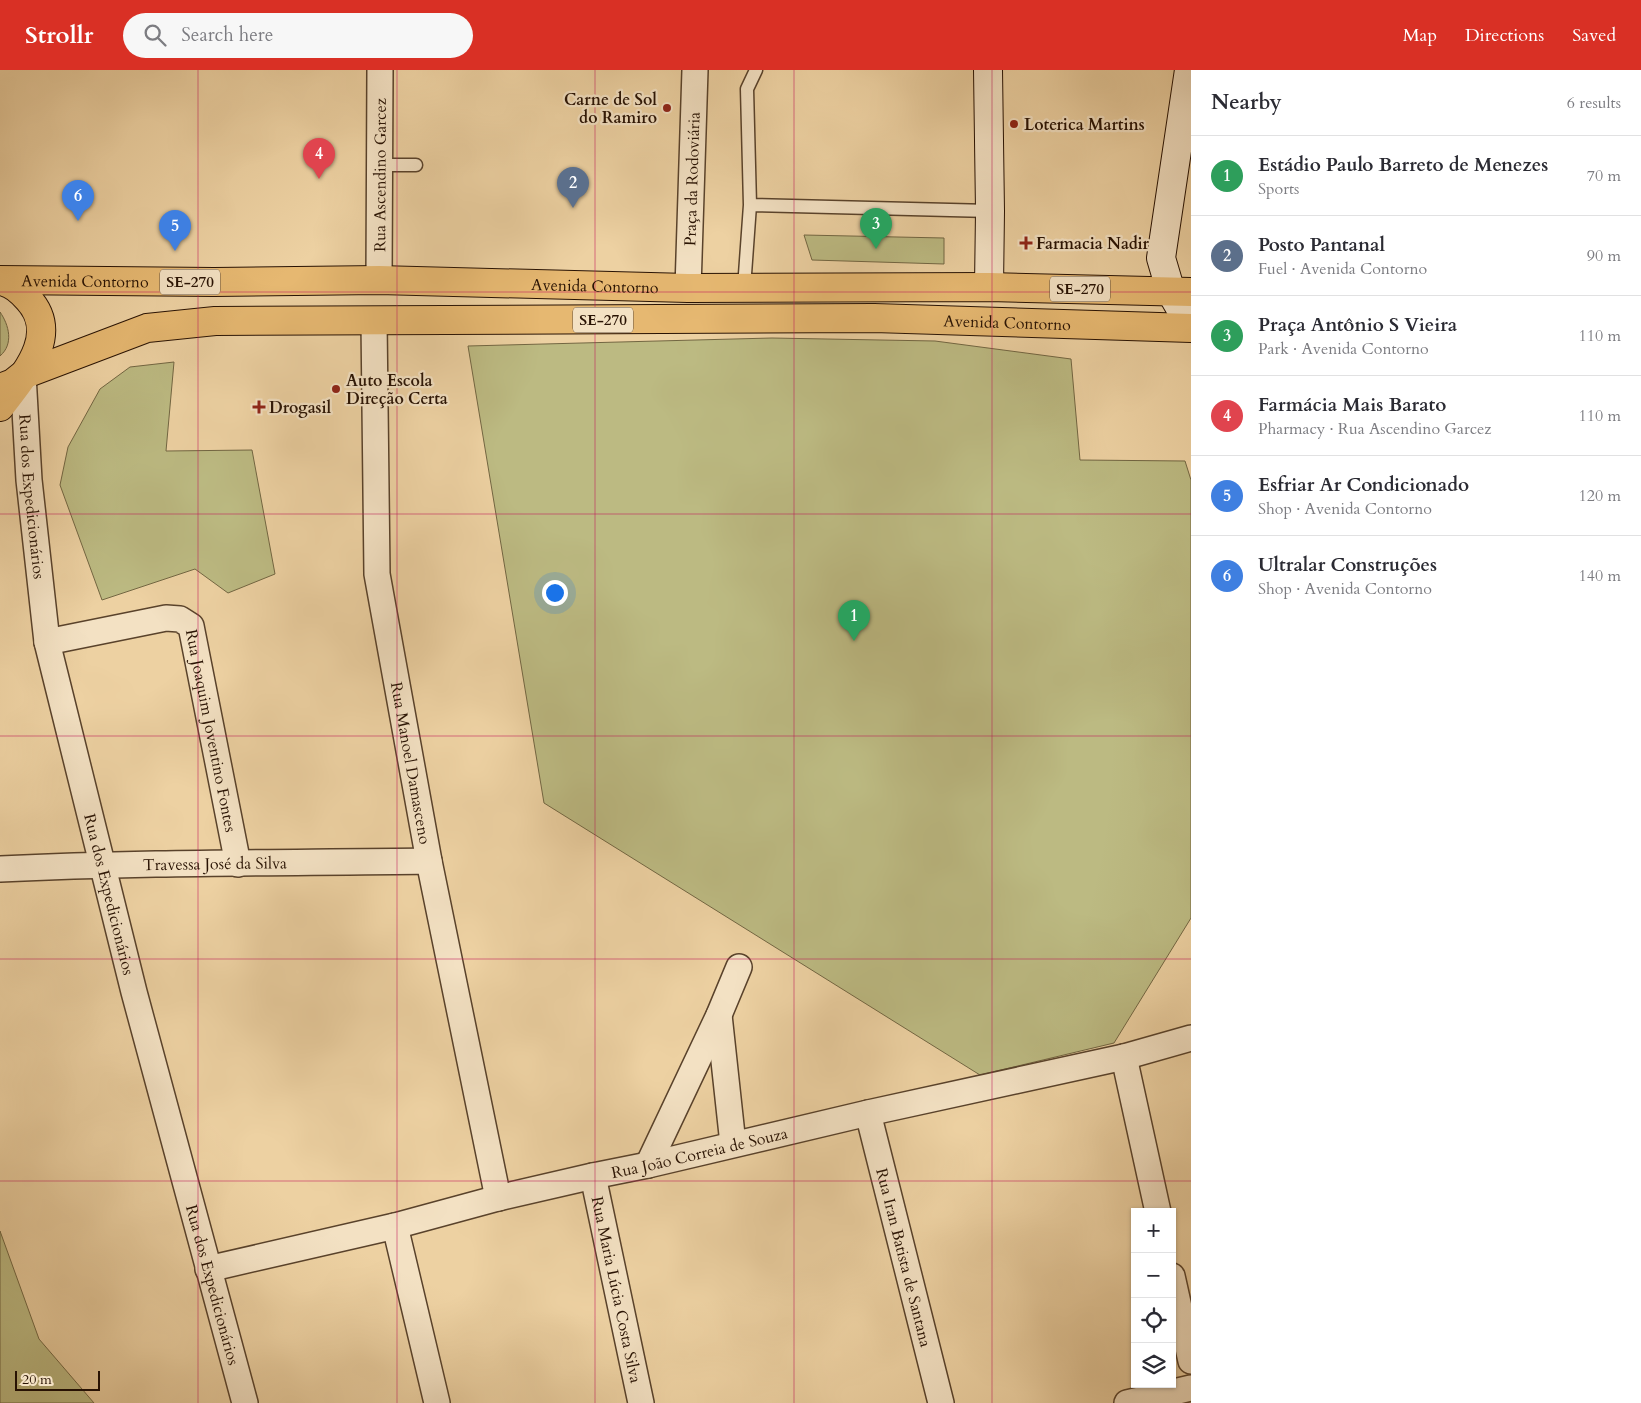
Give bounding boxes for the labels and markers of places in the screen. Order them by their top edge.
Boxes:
place label: Carne de Sol do Ramiro [564,89,657,129]
marker: Carne de Sol do Ramiro [661,102,673,114]
place label: Loterica Martins [1024,114,1145,136]
marker: Loterica Martins [1008,118,1020,130]
pin: 4 [303,138,335,179]
pin: 2 [557,167,589,208]
pin: 6 [62,180,94,221]
pin: 3 [860,208,892,249]
pin: 5 [159,210,191,251]
place label: Farmacia Nadir [1036,233,1150,255]
marker: Farmacia Nadir [1020,237,1032,249]
place label: Auto Escola Direção Certa [346,370,448,410]
marker: Auto Escola Direção Certa [330,383,342,395]
place label: Drogasil [269,397,332,419]
marker: Drogasil [253,401,265,413]
pin: 1 [838,600,870,641]

